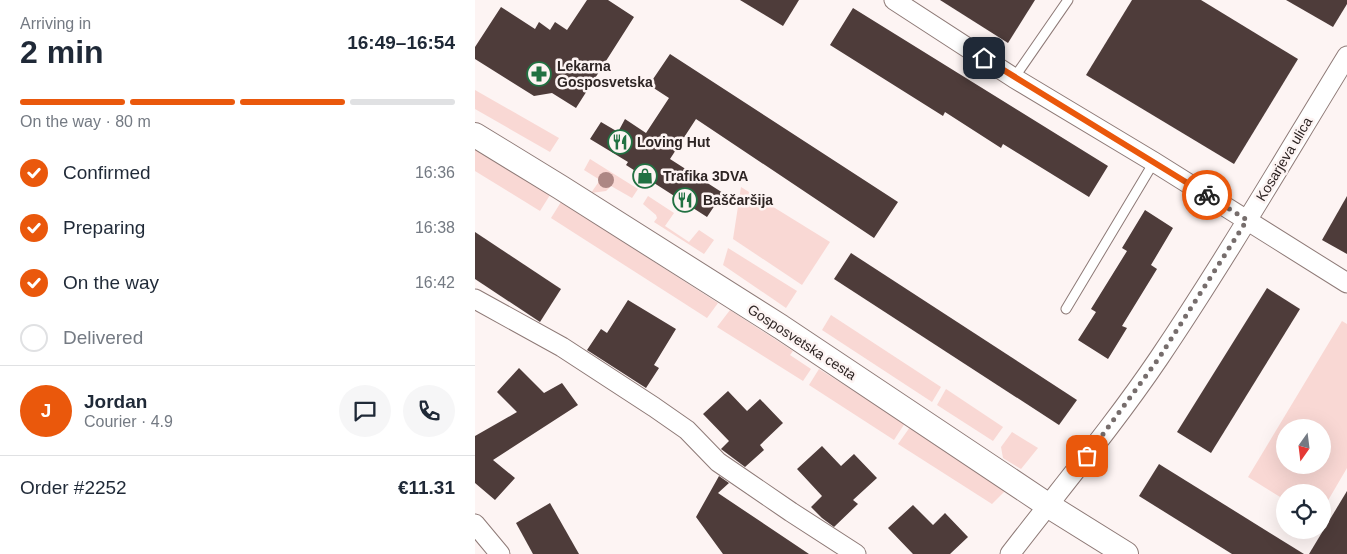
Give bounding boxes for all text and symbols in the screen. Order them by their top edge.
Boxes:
text: Arriving in [20,15,91,32]
text: 16:49–16:54 [347,32,455,53]
text: 2 min [20,34,104,70]
pin [963,37,1005,79]
icon: home [970,44,998,72]
place label: Lekarna Gosposvetska [557,58,653,90]
pharmacy icon: Lekarna Gosposvetska [526,61,552,87]
text: On the way · 80 m [20,113,151,130]
street label: Kosarjeva ulica [1253,114,1315,204]
restaurant icon: Loving Hut [607,129,633,155]
place label: Loving Hut [637,134,710,150]
icon: check [20,159,48,187]
text: Confirmed [63,162,151,183]
shop icon: Trafika 3DVA [632,163,658,189]
text: 16:36 [415,164,455,181]
place label: Trafika 3DVA [663,168,748,184]
courier [1182,170,1232,220]
icon: bike [1193,181,1221,209]
restaurant icon: Baščaršija [672,187,698,213]
place label: Baščaršija [703,192,773,208]
icon: check [20,214,48,242]
text: Preparing [63,217,145,238]
text: 16:38 [415,219,455,236]
icon: check [20,269,48,297]
text: On the way [63,272,159,293]
text: 16:42 [415,274,455,291]
street label: Gosposvetska cesta [745,301,859,383]
text: Delivered [63,327,143,348]
button: chat [339,385,391,437]
button: phone [403,385,455,437]
text: Jordan [84,391,147,412]
text: J [41,400,51,421]
text: Courier · 4.9 [84,413,173,430]
north arrow [1276,419,1331,474]
map controls [1276,419,1331,539]
pin [1066,435,1108,477]
icon: bag [1073,442,1101,470]
text: Order #2252 [20,477,127,498]
text: €11.31 [398,477,455,498]
button: locate [1276,484,1331,539]

